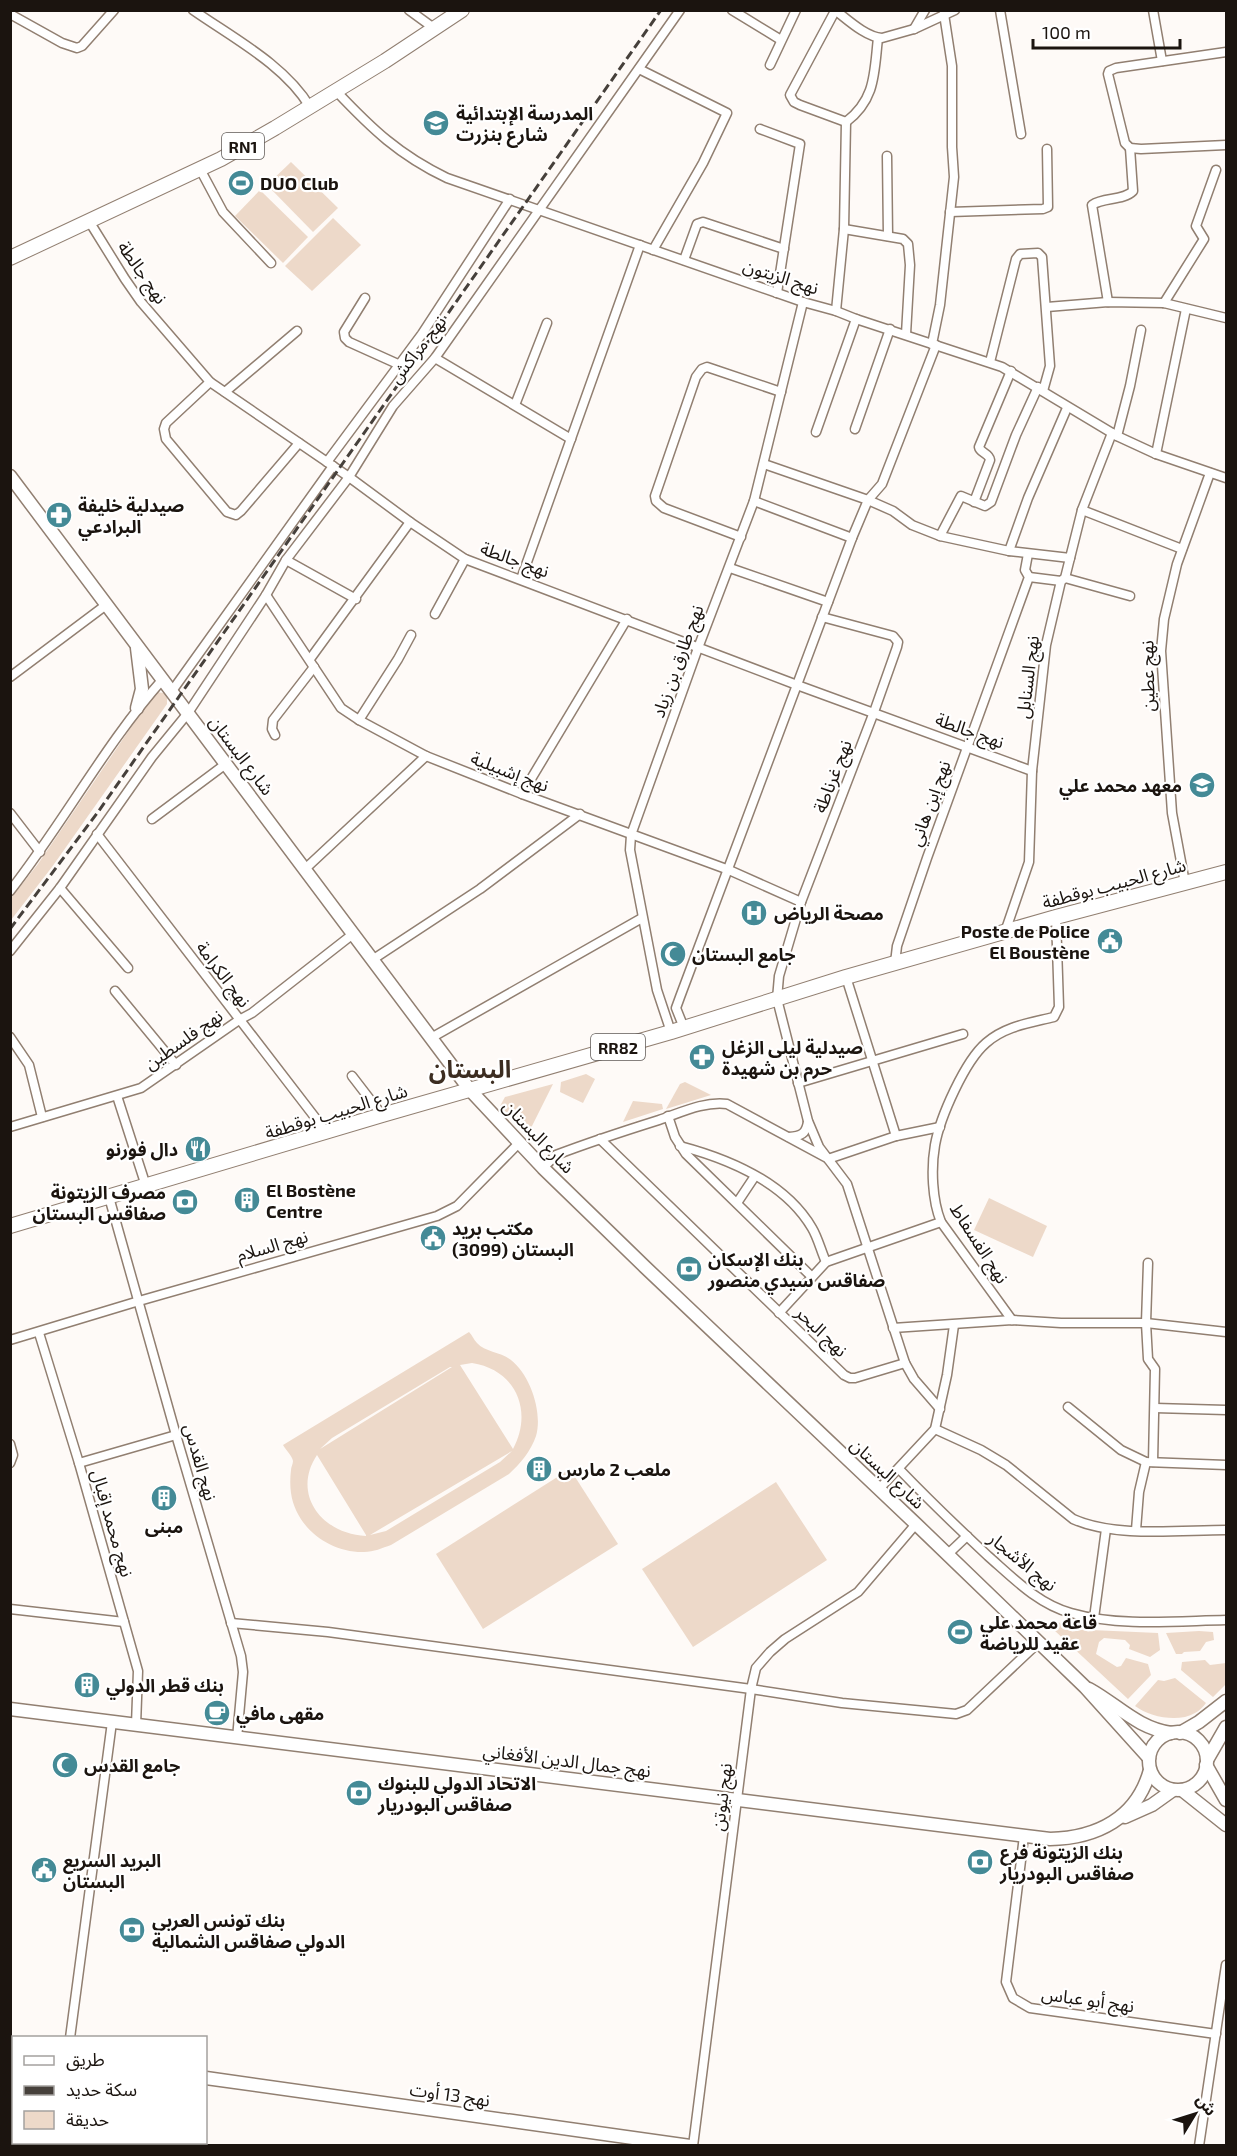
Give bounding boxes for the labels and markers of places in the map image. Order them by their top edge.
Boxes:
place label: المدرسة الإبتدائية شارع بنزرت [456,102,593,148]
school or university icon: المدرسة الإبتدائية شارع بنزرت [421,108,451,138]
sports icon: DUO Club [226,168,256,198]
place label: DUO Club [260,172,339,194]
place label: صيدلية خليفة البرادعي [78,494,184,541]
pharmacy icon: صيدلية خليفة البرادعي [44,500,74,530]
school or university icon: معهد محمد علي [1187,770,1217,800]
place label: معهد محمد علي [1059,774,1182,800]
hospital icon: مصحة الرياض [739,898,769,928]
place label: مصحة الرياض [774,902,884,925]
place label: Poste de Police El Boustène [961,920,1090,963]
public building icon: Poste de Police El Boustène [1095,926,1125,956]
mosque icon: جامع البستان [658,939,688,969]
place label: جامع البستان [692,943,796,968]
place label: صيدلية ليلى الزغل حرم بن شهيدة [722,1036,863,1082]
pharmacy icon: صيدلية ليلى الزغل حرم بن شهيدة [687,1042,717,1072]
restaurant icon: دال فورنو [183,1134,213,1164]
place label: دال فورنو [106,1138,178,1161]
place label: El Bostène Centre [266,1179,356,1222]
place label: مصرف الزيتونة صفاقس البستان [32,1181,166,1224]
building icon: El Bostène Centre [232,1185,262,1215]
bank icon: مصرف الزيتونة صفاقس البستان [170,1187,200,1217]
place label: مكتب بريد البستان (3099) [452,1217,574,1260]
public building icon: مكتب بريد البستان (3099) [418,1223,448,1253]
place label: بنك الإسكان صفاقس سيدي منصور [707,1248,885,1295]
bank icon: بنك الإسكان صفاقس سيدي منصور [674,1254,704,1284]
building icon: ملعب 2 مارس [524,1454,554,1484]
place label: ملعب 2 مارس [558,1458,671,1481]
building icon: مبنى [149,1483,179,1513]
place label: مبنى [145,1515,183,1537]
place label: قاعة محمد علي عقيد للرياضة [980,1611,1097,1655]
sports icon: قاعة محمد علي عقيد للرياضة [945,1617,975,1647]
building icon: بنك قطر الدولي [72,1670,102,1700]
place label: بنك قطر الدولي [106,1674,224,1700]
cafe icon: مقهى مافي [202,1698,232,1728]
place label: مقهى مافي [236,1702,324,1728]
mosque icon: جامع القدس [50,1750,80,1780]
place label: جامع القدس [84,1754,180,1779]
place label: الاتحاد الدولي للبنوك صفاقس البودريار [377,1772,536,1816]
bank icon: الاتحاد الدولي للبنوك صفاقس البودريار [344,1778,374,1808]
place label: بنك الزيتونة فرع صفاقس البودريار [999,1841,1134,1885]
bank icon: بنك الزيتونة فرع صفاقس البودريار [965,1847,995,1877]
place label: البريد السريع البستان [63,1849,161,1892]
public building icon: البريد السريع البستان [29,1855,59,1885]
place label: بنك تونس العربي الدولي صفاقس الشمالية [152,1909,345,1956]
bank icon: بنك تونس العربي الدولي صفاقس الشمالية [117,1915,147,1945]

